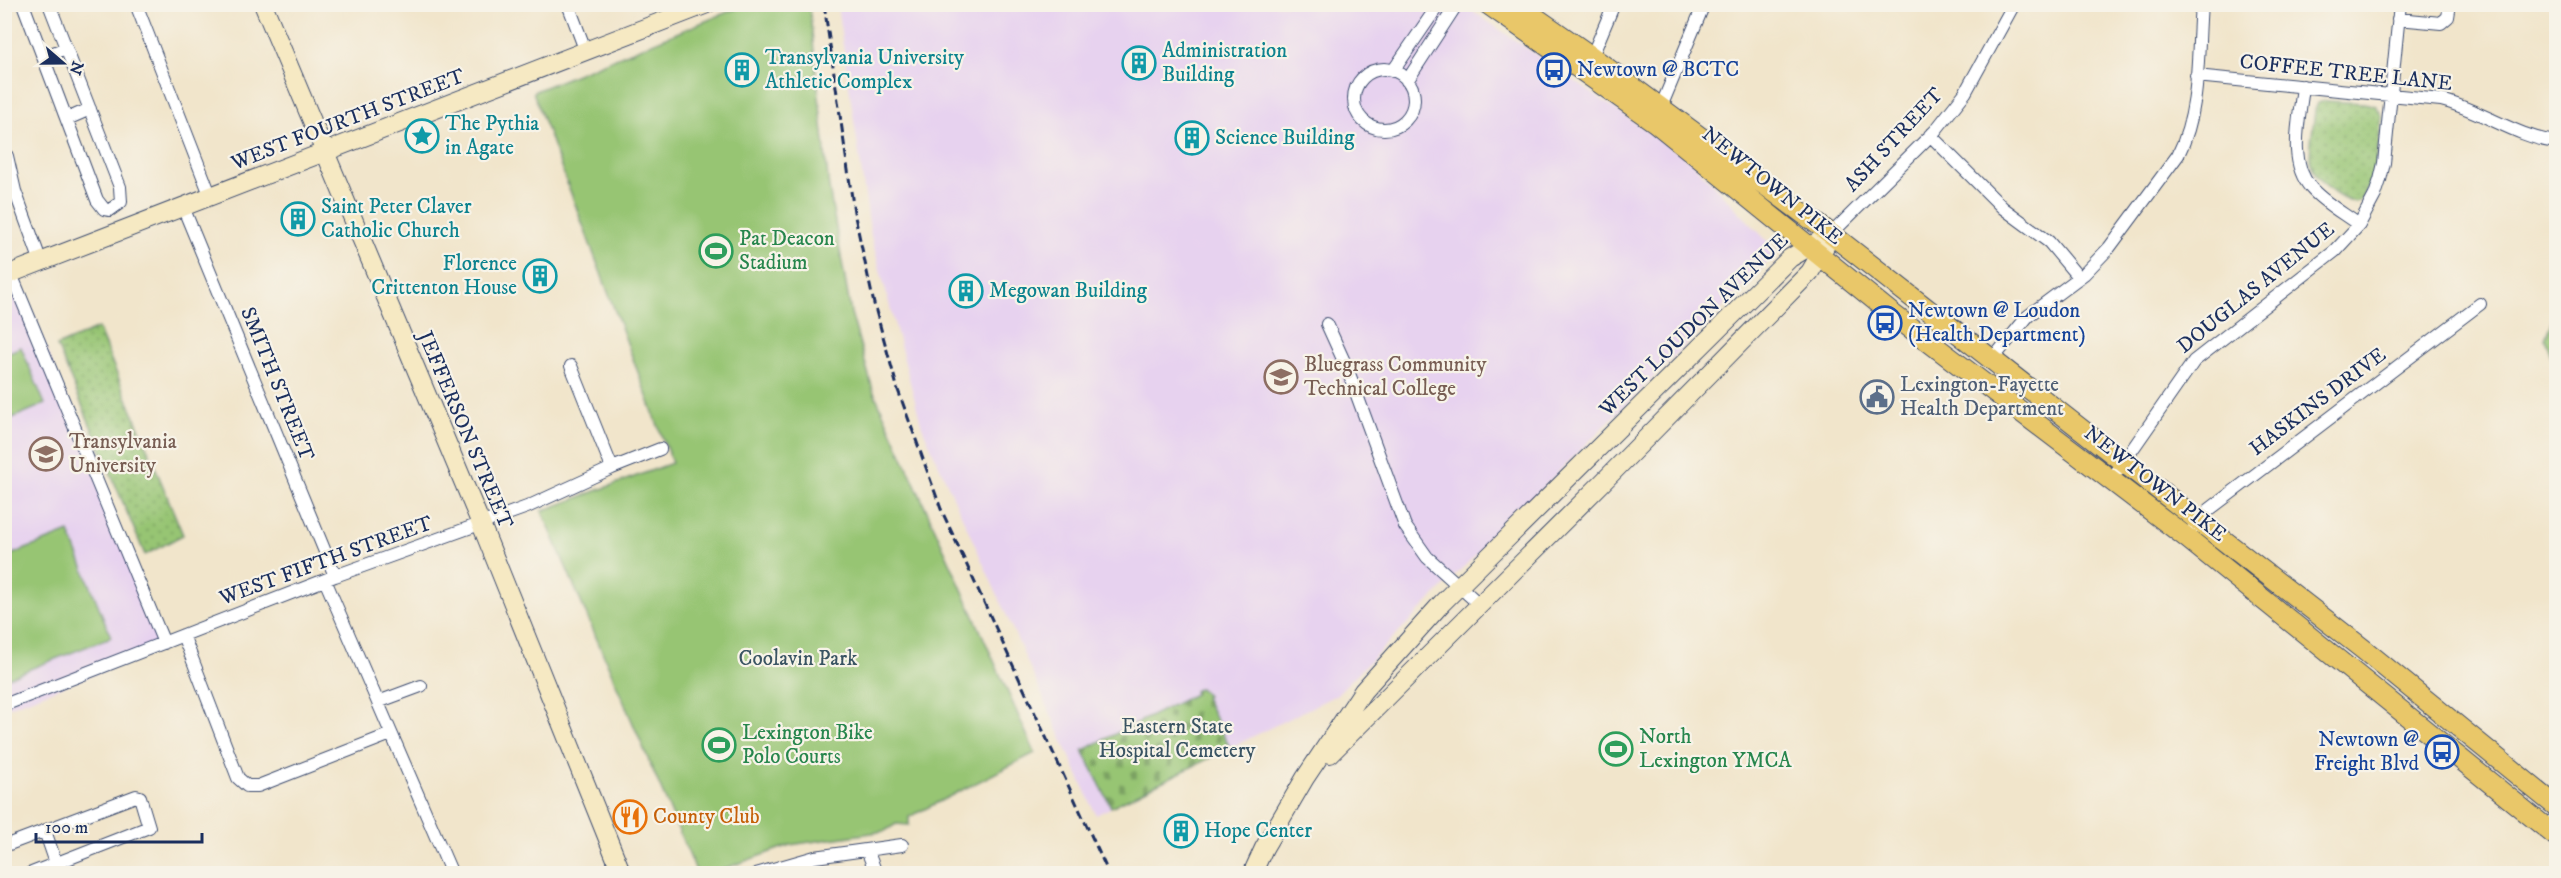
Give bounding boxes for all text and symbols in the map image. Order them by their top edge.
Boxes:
north arrow [33,33,93,93]
place label: Administration Building [1162,38,1287,88]
place label: Transylvania University Athletic Complex [765,45,965,95]
building icon: Administration Building [1121,45,1157,81]
street label: COFFEE TREE LANE [2238,49,2454,97]
building icon: Transylvania University Athletic Complex [724,52,760,88]
bus stop icon: Newtown @ BCTC [1536,52,1572,88]
place label: Newtown @ BCTC [1577,57,1739,83]
text: N [65,58,88,77]
street label: WEST FOURTH STREET [227,63,468,177]
street label: ASH STREET [1839,82,1949,198]
place label: The Pythia in Agate [445,111,539,161]
place icon: The Pythia in Agate [404,118,440,154]
building icon: Science Building [1174,120,1210,156]
street label: NEWTOWN PIKE [1696,121,1848,251]
place label: Science Building [1215,125,1355,151]
place label: Saint Peter Claver Catholic Church [321,194,472,244]
building icon: Saint Peter Claver Catholic Church [280,201,316,237]
street label: DOUGLAS AVENUE [2172,217,2340,359]
place label: Pat Deacon Stadium [739,226,835,276]
street label: WEST LOUDON AVENUE [1593,228,1794,423]
sports icon: Pat Deacon Stadium [698,233,734,269]
place label: Florence Crittenton House [371,251,517,301]
building icon: Florence Crittenton House [522,258,558,294]
building icon: Megowan Building [948,273,984,309]
place label: Megowan Building [989,278,1148,304]
place label: Newtown @ Loudon (Health Department) [1908,298,2086,348]
street label: SMITH STREET [234,303,320,465]
bus stop icon: Newtown @ Loudon (Health Department) [1867,305,1903,341]
street label: JEFFERSON STREET [411,326,518,533]
street label: HASKINS DRIVE [2245,342,2392,462]
place label: Bluegrass Community Technical College [1304,352,1488,402]
school or university icon: Bluegrass Community Technical College [1263,359,1299,395]
place label: Lexington-Fayette Health Department [1900,372,2064,422]
public building icon: Lexington-Fayette Health Department [1859,379,1895,415]
street label: NEWTOWN PIKE [2079,420,2232,548]
place label: Transylvania University [69,429,177,479]
school or university icon: Transylvania University [28,436,64,472]
street label: WEST FIFTH STREET [215,510,436,612]
park label: Coolavin Park [739,646,858,672]
park label: Eastern State Hospital Cemetery [1098,714,1257,764]
place label: Lexington Bike Polo Courts [742,720,873,770]
place label: North Lexington YMCA [1639,724,1792,774]
sports icon: Lexington Bike Polo Courts [701,727,737,763]
place label: Newtown @ Freight Blvd [2314,727,2420,777]
sports icon: North Lexington YMCA [1598,731,1634,767]
bus stop icon: Newtown @ Freight Blvd [2424,734,2460,770]
restaurant icon: County Club [612,799,648,835]
place label: County Club [653,804,760,830]
scale bar [36,806,202,844]
building icon: Hope Center [1163,813,1199,849]
text: 100 m [45,817,88,839]
place label: Hope Center [1204,818,1312,844]

